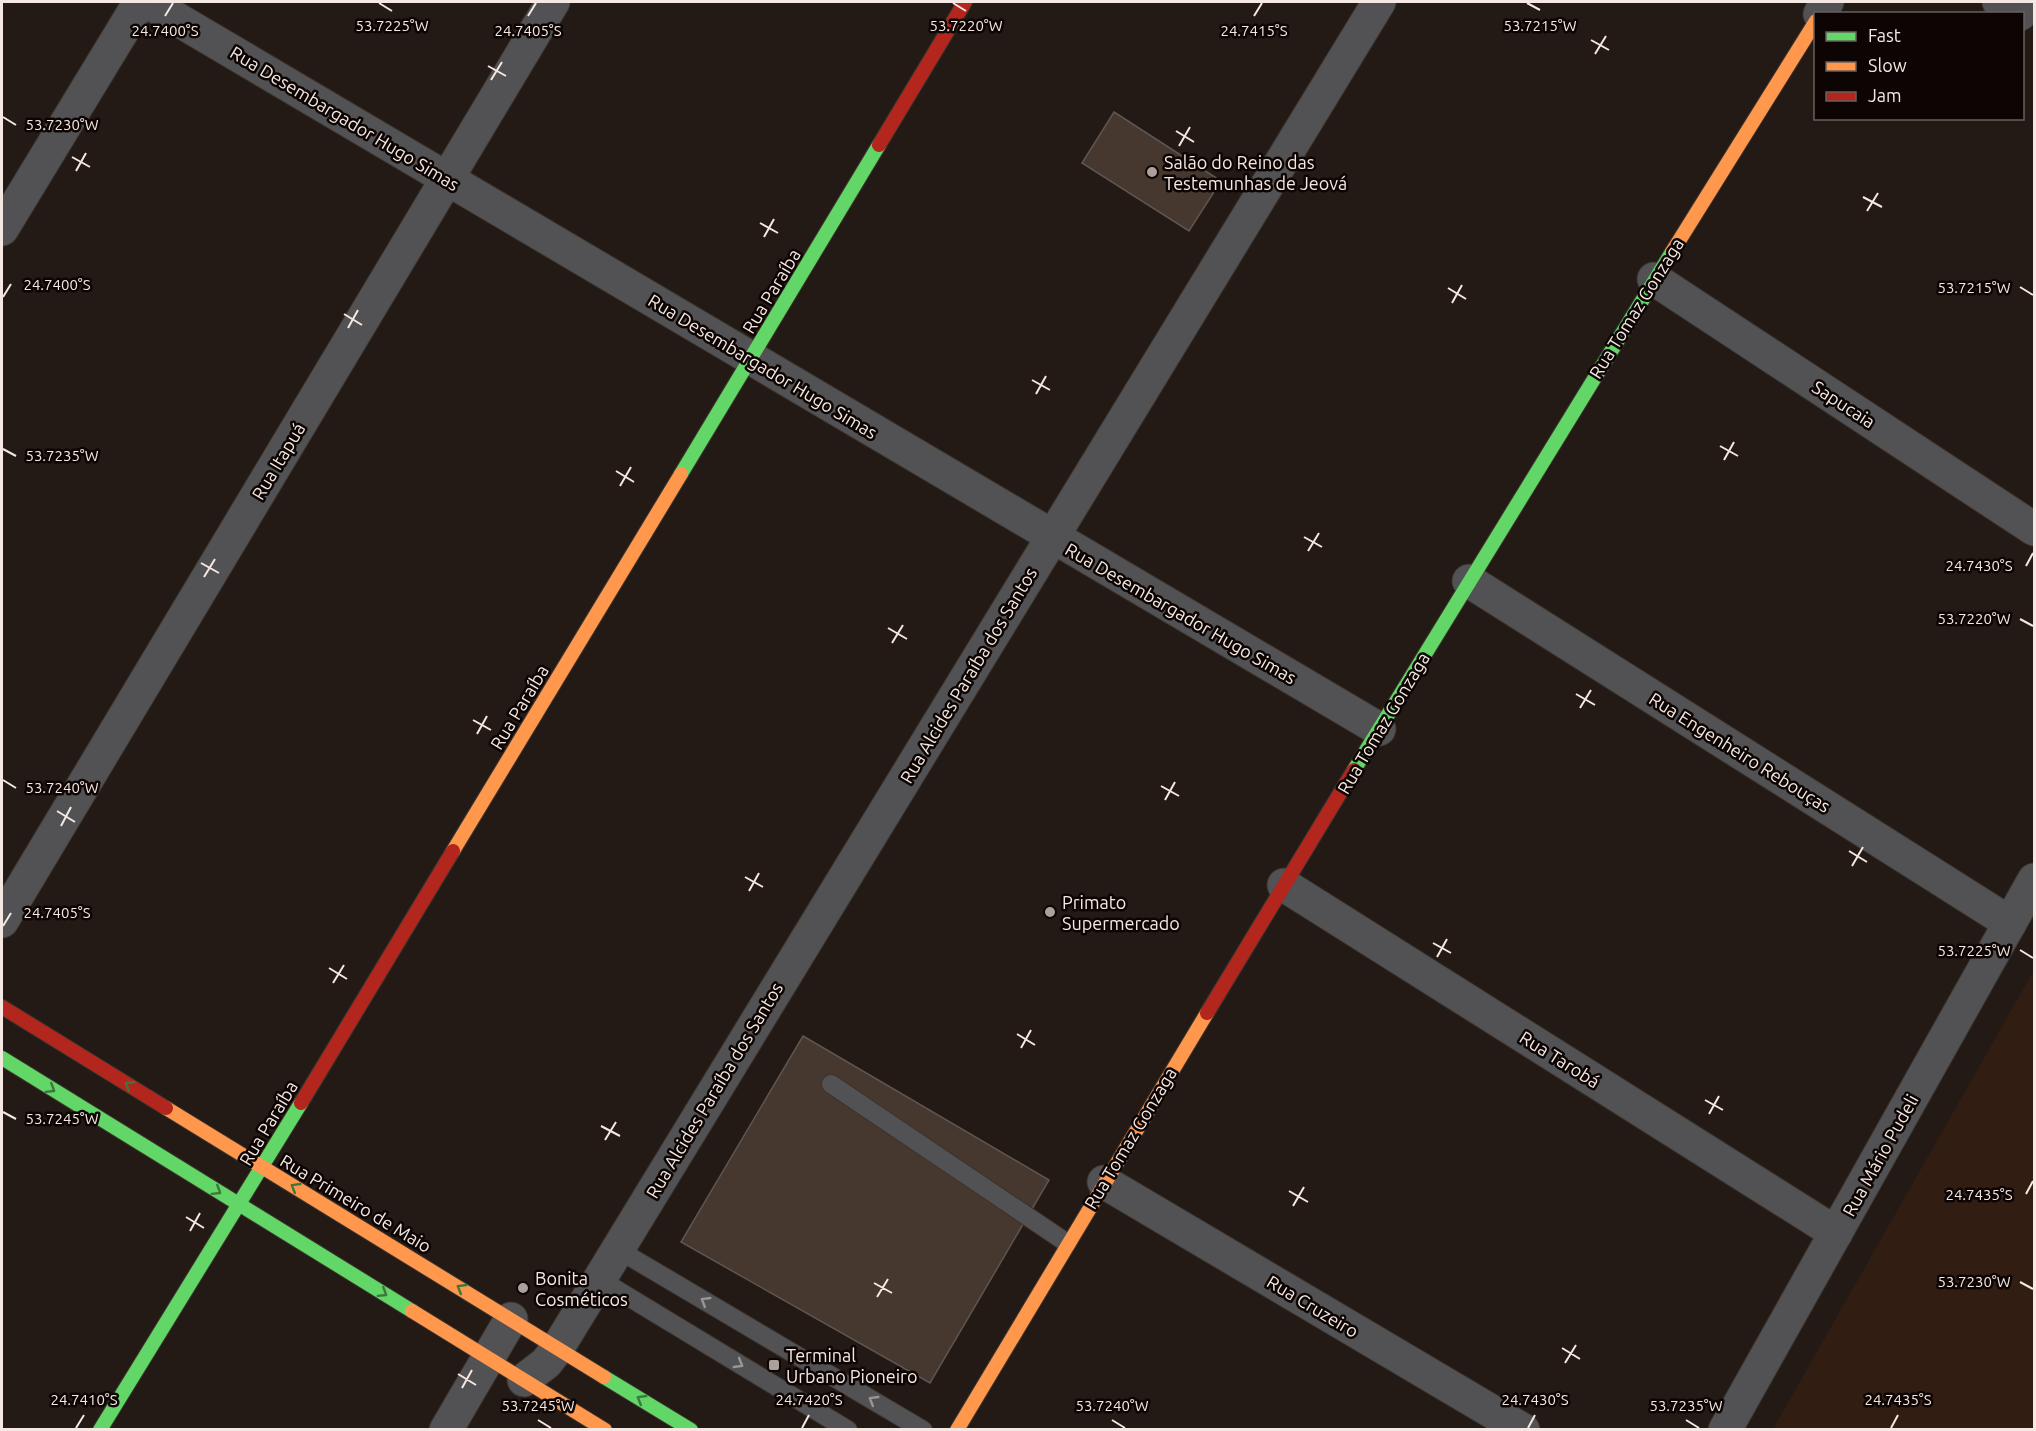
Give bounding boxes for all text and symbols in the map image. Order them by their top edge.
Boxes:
legend [1814,12,2024,120]
text: 53.7225°W [355,17,429,34]
text: 53.7220°W [929,17,1003,34]
text: 53.7215°W [1503,17,1577,34]
text: 24.7400°S [131,22,199,39]
text: 24.7405°S [494,22,562,39]
text: 24.7415°S [1220,22,1288,39]
text: Fast [1868,25,1901,45]
street label: Rua Desembargador Hugo Simas [227,42,463,194]
text: Slow [1868,55,1907,75]
text: Jam [1868,85,1902,105]
text: 53.7230°W [25,116,99,133]
place label: Salão do Reino das Testemunhas de Jeová [1164,152,1347,193]
marker: Salão do Reino das Testemunhas de Jeová [1145,165,1159,179]
street label: Rua Tomaz Gonzaga [1585,234,1687,382]
street label: Rua Paraíba [738,245,804,337]
text: 24.7400°S [23,276,91,293]
text: 53.7215°W [1937,279,2011,296]
street label: Rua Desembargador Hugo Simas [645,290,881,442]
street label: Sapucaia [1809,376,1879,432]
street label: Rua Itapuá [247,419,309,503]
text: 53.7235°W [25,447,99,464]
street label: Rua Desembargador Hugo Simas [1062,539,1300,688]
text: 24.7430°S [1945,557,2013,574]
street label: Rua Alcides Paraíba dos Santos [896,563,1041,786]
text: 53.7220°W [1937,610,2011,627]
street label: Rua Tomaz Gonzaga [1333,649,1433,797]
street label: Rua Paraíba [486,661,552,753]
street label: Rua Engenheiro Rebouças [1646,688,1834,816]
text: 53.7240°W [25,779,99,796]
place label: Primato Supermercado [1062,892,1180,933]
text: 24.7405°S [23,904,91,921]
marker: Primato Supermercado [1043,905,1057,919]
text: 53.7225°W [1937,942,2011,959]
street label: Rua Alcides Paraíba dos Santos [642,978,787,1201]
street label: Rua Tarobá [1516,1027,1604,1091]
street label: Rua Tomaz Gonzaga [1080,1064,1180,1212]
street label: Rua Paraíba [235,1077,301,1169]
one-way arrow [45,1081,55,1093]
one-way arrow [125,1081,135,1093]
street label: Rua Mário Pudeli [1838,1091,1922,1219]
text: 53.7245°W [25,1110,99,1127]
street label: Rua Primeiro de Maio [277,1150,435,1256]
one-way arrow [211,1183,221,1195]
one-way arrow [291,1183,301,1194]
text: 24.7435°S [1945,1186,2013,1203]
place label: Bonita Cosméticos [535,1268,628,1309]
street label: Rua Cruzeiro [1264,1271,1362,1341]
text: 53.7230°W [1937,1273,2011,1290]
marker: Bonita Cosméticos [516,1281,530,1295]
one-way arrow [457,1284,467,1296]
one-way arrow [377,1286,387,1298]
one-way arrow [701,1296,711,1308]
place label: Terminal Urbano Pioneiro [786,1345,917,1386]
one-way arrow [733,1357,743,1368]
marker: Terminal Urbano Pioneiro [767,1358,781,1372]
text: 24.7410°S [50,1391,118,1408]
text: 24.7420°S [775,1391,843,1408]
text: 24.7430°S [1501,1391,1569,1408]
text: 24.7435°S [1864,1391,1932,1408]
one-way arrow [637,1395,647,1407]
one-way arrow [869,1396,879,1407]
text: 53.7245°W [501,1397,575,1414]
text: 53.7240°W [1075,1397,1149,1414]
text: 53.7235°W [1649,1397,1723,1414]

